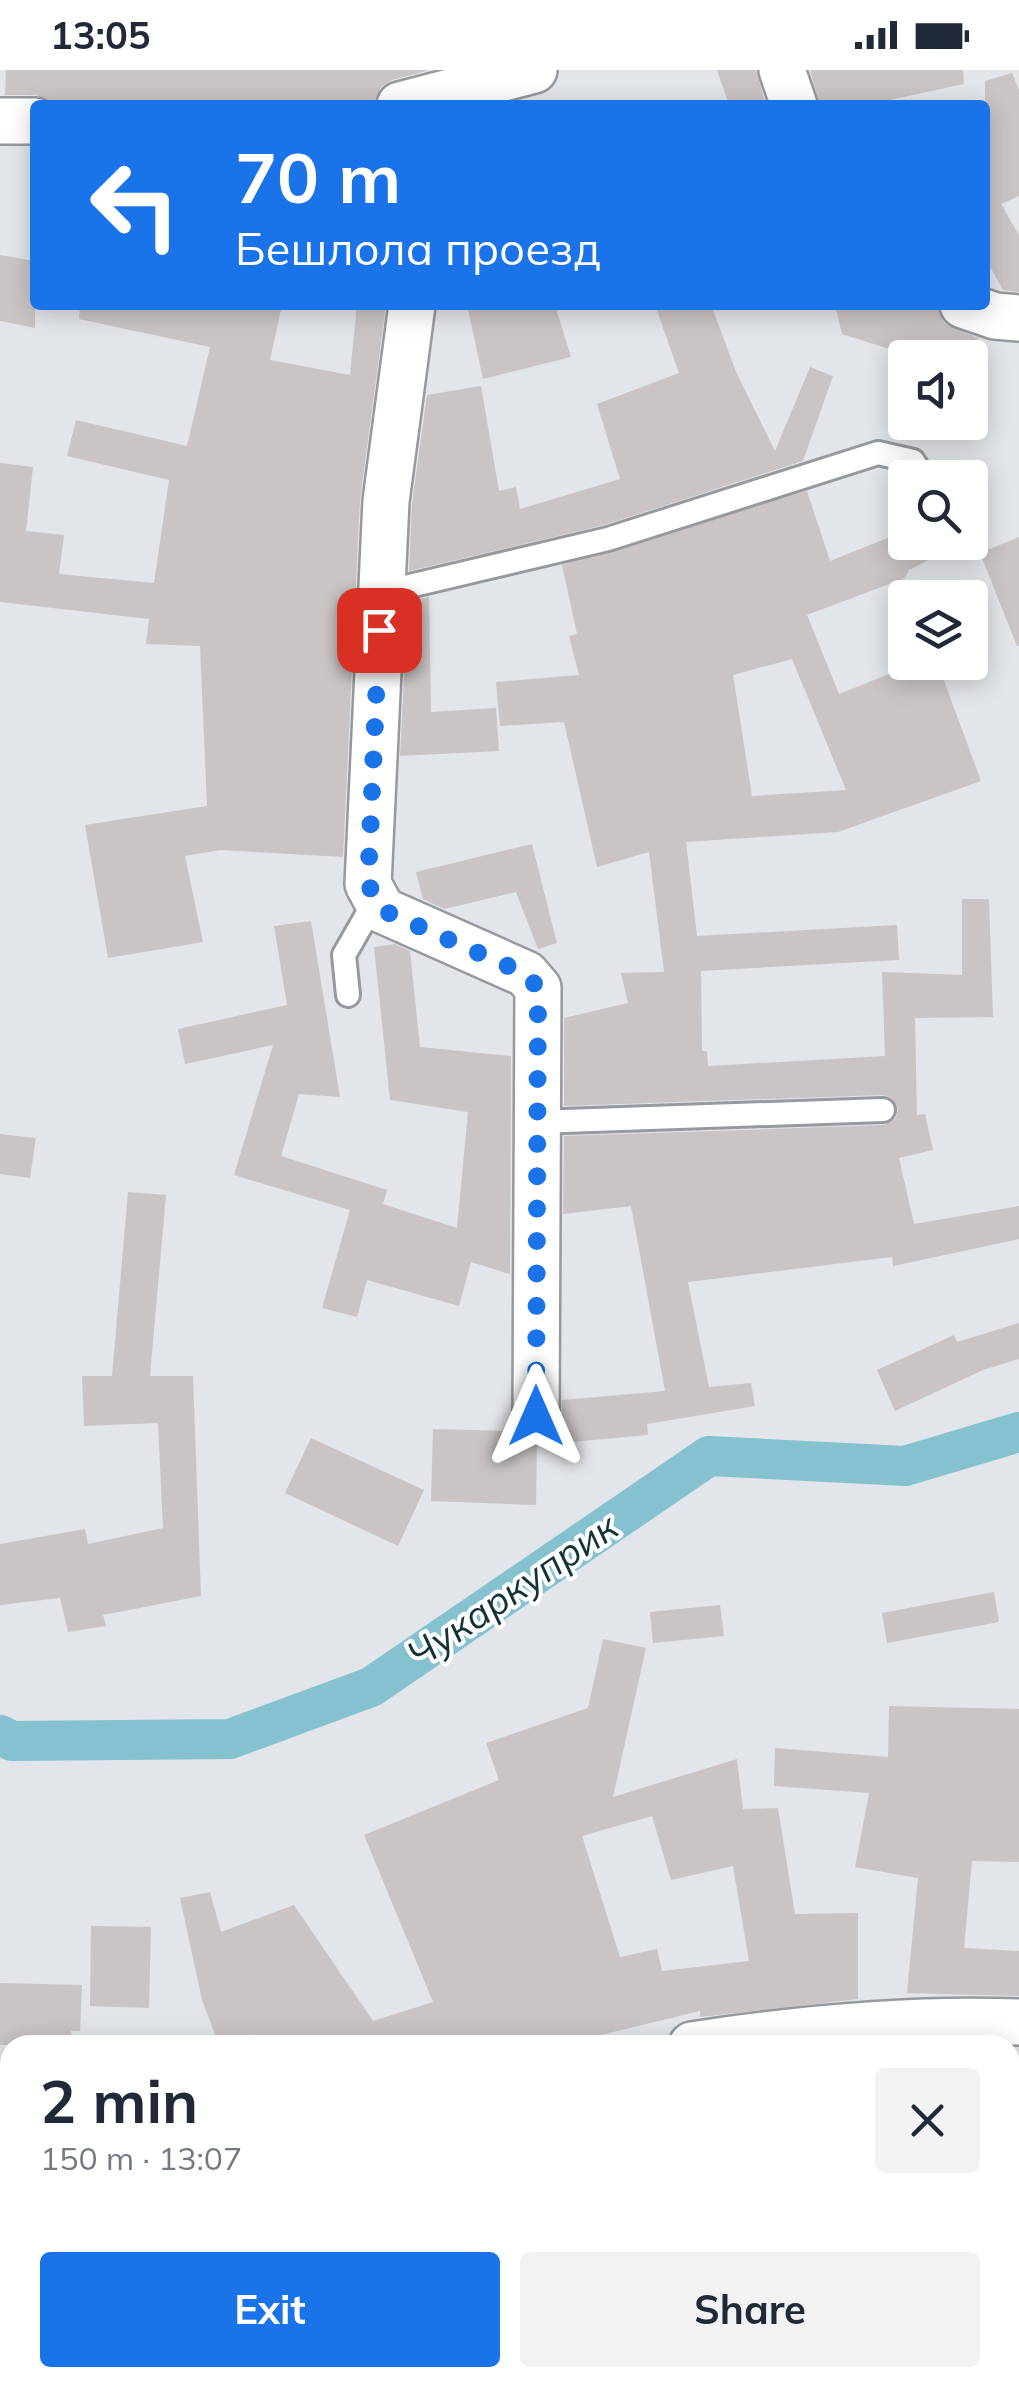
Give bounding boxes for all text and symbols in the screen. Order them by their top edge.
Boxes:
text: 13:05 [50,11,151,59]
text: 70 m [235,133,401,221]
icon: left [70,140,200,270]
text: Бешлола проезд [235,220,601,276]
map controls [888,340,988,680]
button: sound [888,340,988,440]
button: search [888,460,988,560]
button: layers [888,580,988,680]
pin [337,588,422,673]
icon: arrive [352,603,407,658]
position arrow [484,1364,588,1468]
water label: Чукаркуприк [398,1502,627,1678]
text: 2 min [40,2063,198,2138]
button: close [875,2068,980,2173]
text: 150 m · 13:07 [40,2138,242,2178]
button: Exit [40,2252,500,2367]
button: Share [520,2252,980,2367]

